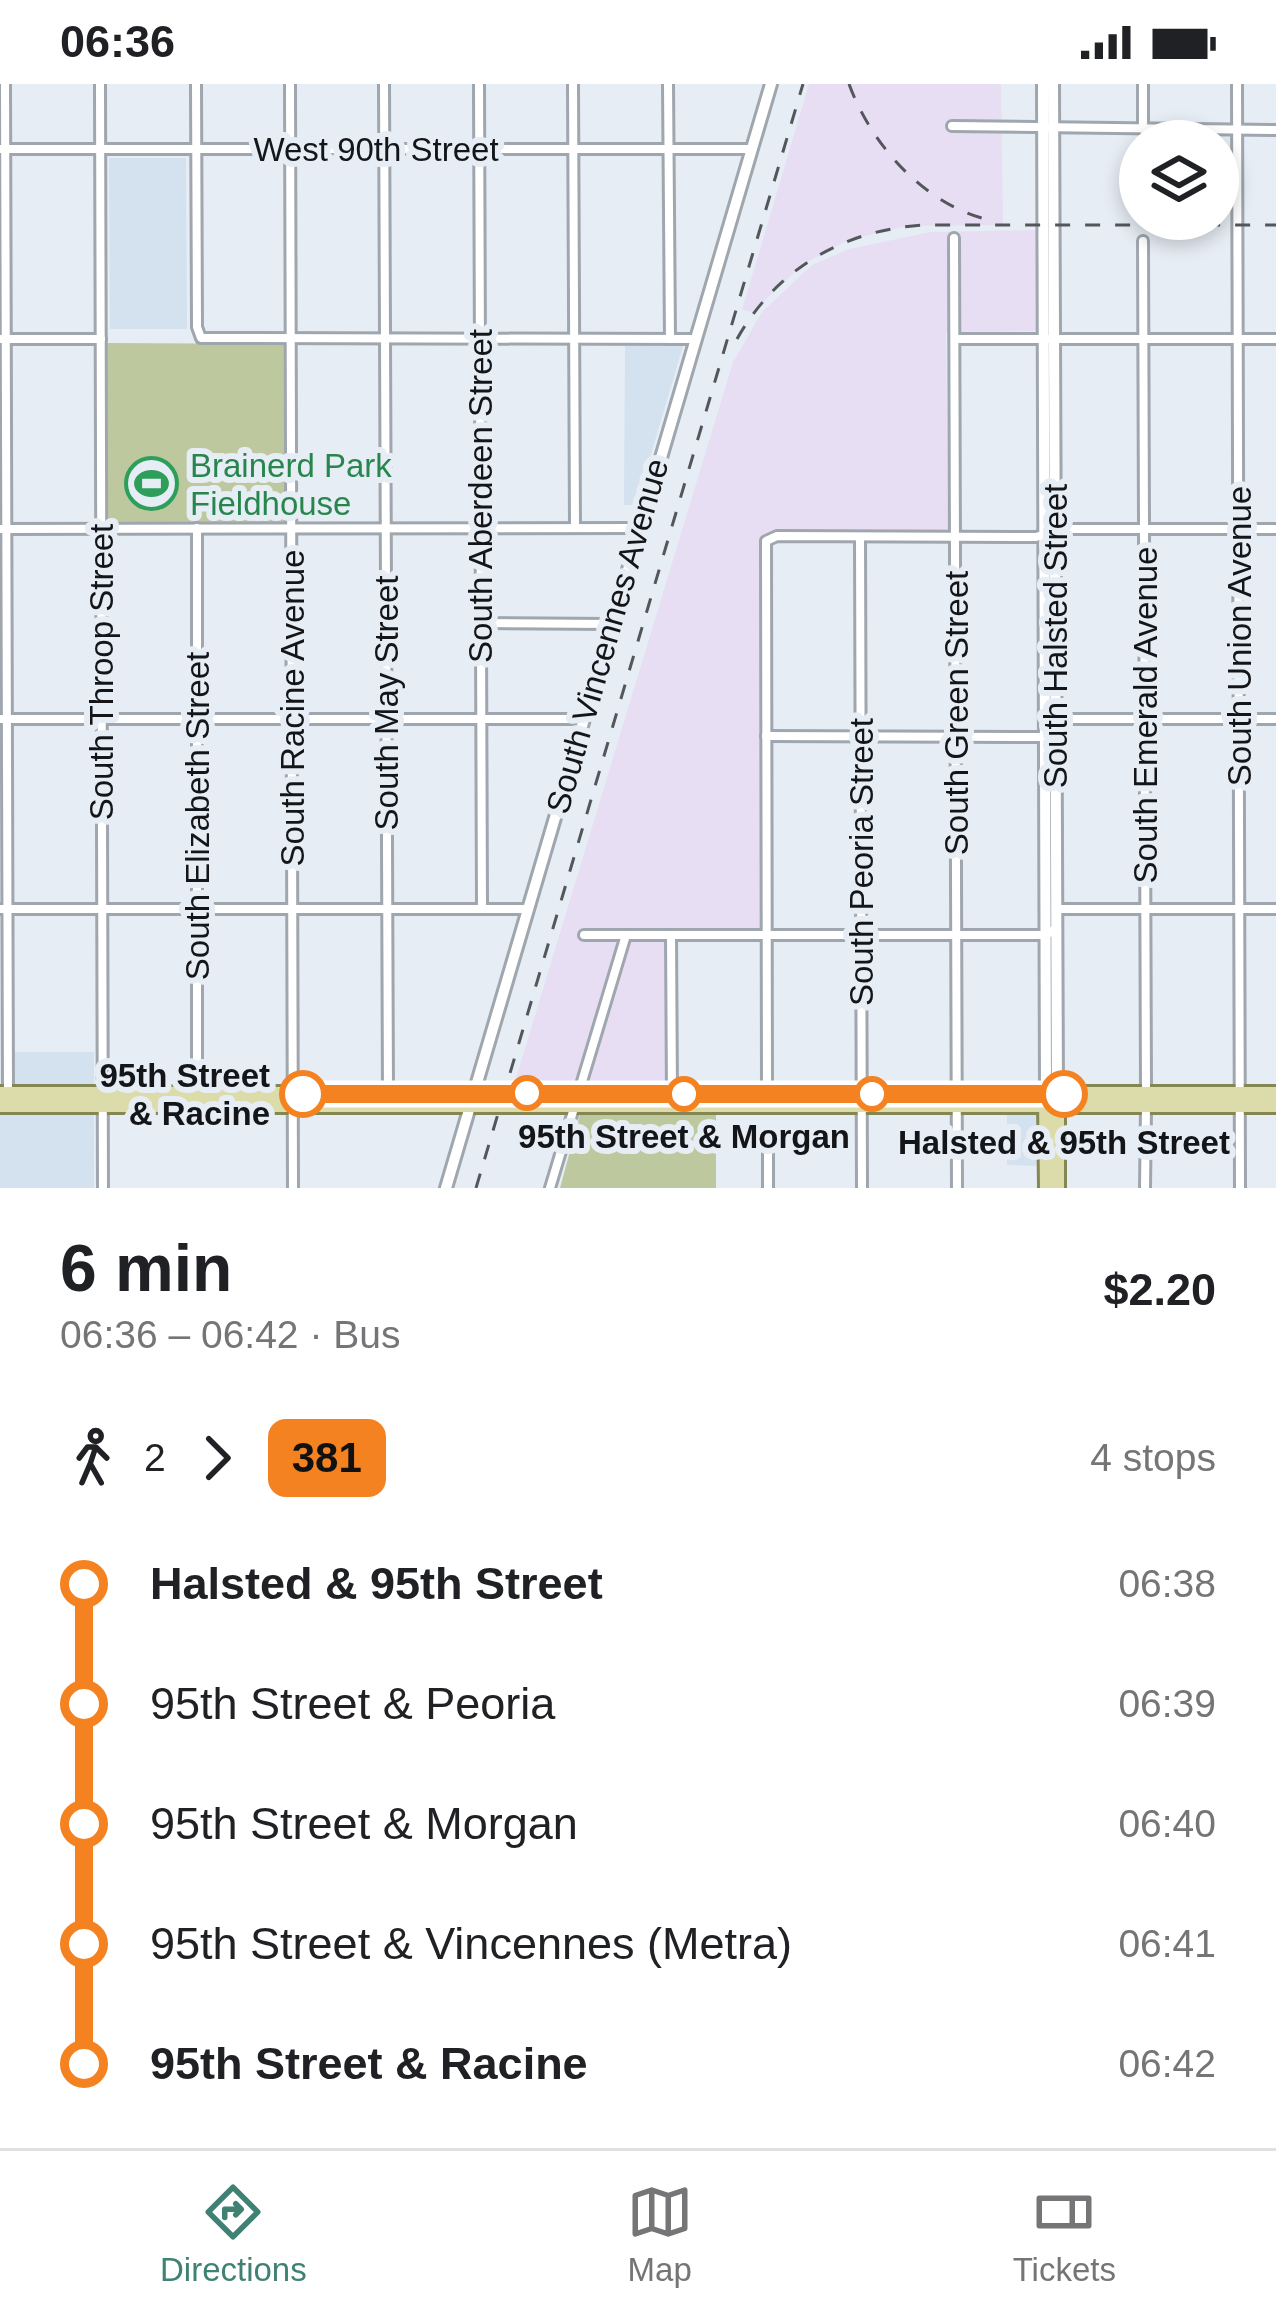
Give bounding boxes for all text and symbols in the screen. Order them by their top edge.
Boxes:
text: 06:36 [60,16,175,67]
map controls [1119,120,1239,240]
button: layers [1119,120,1239,240]
street label: West 90th Street [253,131,499,168]
street label: South Aberdeen Street [462,329,499,663]
place label: Brainerd Park Fieldhouse [190,447,392,522]
street label: South Vincennes Avenue [539,454,675,818]
sports icon: Brainerd Park Fieldhouse [123,456,179,512]
street label: South Halsted Street [1037,484,1074,788]
street label: South Union Avenue [1221,486,1258,786]
street label: South Throop Street [83,524,120,820]
street label: South Emerald Avenue [1127,547,1164,883]
street label: South Racine Avenue [274,550,311,866]
street label: South Green Street [938,571,975,855]
street label: South May Street [368,576,405,830]
street label: South Elizabeth Street [179,652,216,980]
street label: South Peoria Street [843,718,880,1006]
place label: 95th Street & Racine [99,1057,270,1132]
marker: 95th Street & Racine [281,1072,325,1116]
marker: Halsted & 95th Street [1042,1072,1086,1116]
unlabelled marker [511,1077,543,1109]
marker: 95th Street & Morgan [668,1078,700,1110]
unlabelled marker [856,1078,888,1110]
place label: 95th Street & Morgan [518,1118,850,1155]
place label: Halsted & 95th Street [898,1124,1230,1161]
text: 6 min [60,1231,232,1305]
text: $2.20 [1103,1264,1216,1315]
text: 06:36 – 06:42 · Bus [60,1313,400,1356]
icon: walk [60,1425,126,1491]
icon: forward [184,1425,250,1491]
text: 381 [292,1434,362,1481]
text: 2 [144,1436,166,1479]
text: 4 stops [1090,1436,1216,1479]
text: Halsted & 95th Street [150,1558,603,1609]
text: 06:38 [1118,1562,1216,1605]
text: 95th Street & Peoria [150,1678,555,1729]
text: 06:39 [1118,1682,1216,1725]
text: 95th Street & Morgan [150,1798,578,1849]
text: 06:40 [1118,1802,1216,1845]
text: 95th Street & Vincennes (Metra) [150,1918,792,1969]
text: 06:41 [1118,1922,1216,1965]
text: 95th Street & Racine [150,2038,588,2089]
text: 06:42 [1118,2042,1216,2085]
tab: Directions [160,2179,307,2289]
tab: Map [627,2179,693,2289]
tab: Tickets [1013,2179,1116,2289]

